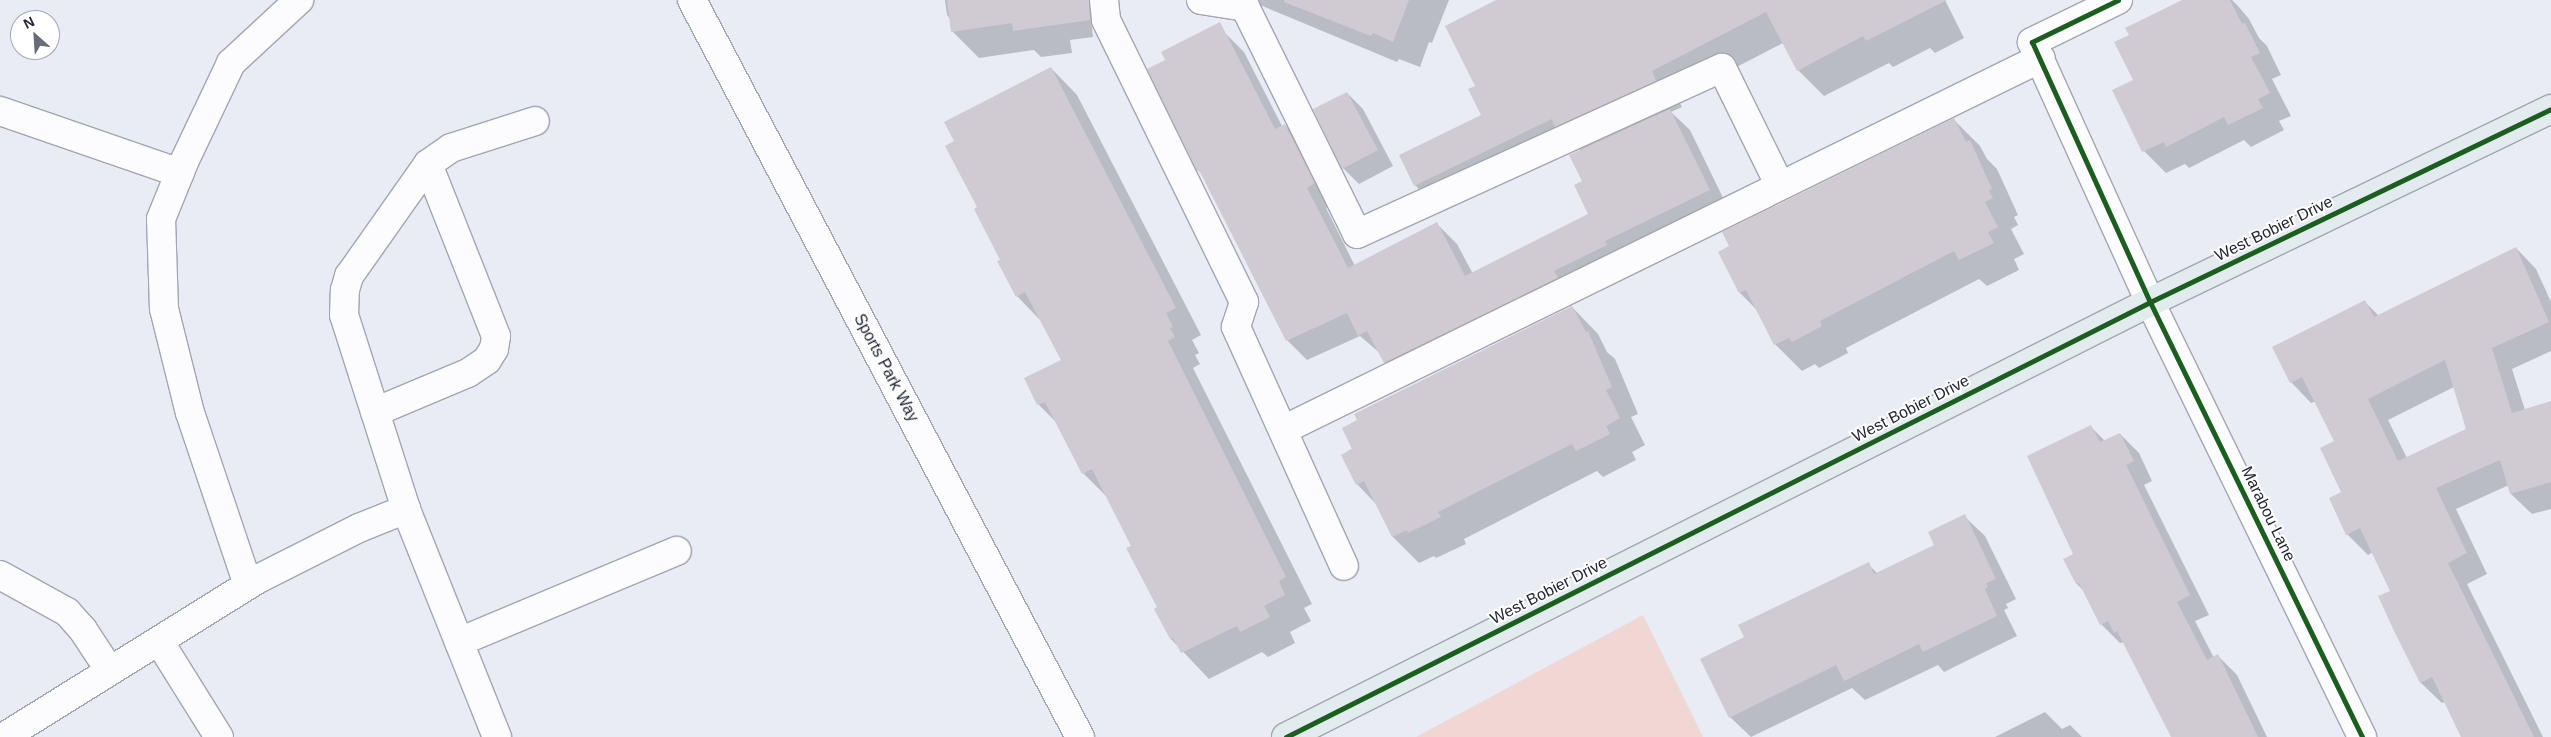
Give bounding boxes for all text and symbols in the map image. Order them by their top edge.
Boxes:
north arrow [10,10,60,60]
text: N [21,13,37,32]
street label: West Bobier Drive [2212,192,2336,266]
street label: Sports Park Way [849,311,923,425]
street label: West Bobier Drive [1849,371,1973,447]
street label: Marabou Lane [2237,463,2299,565]
street label: West Bobier Drive [1487,553,1611,629]

